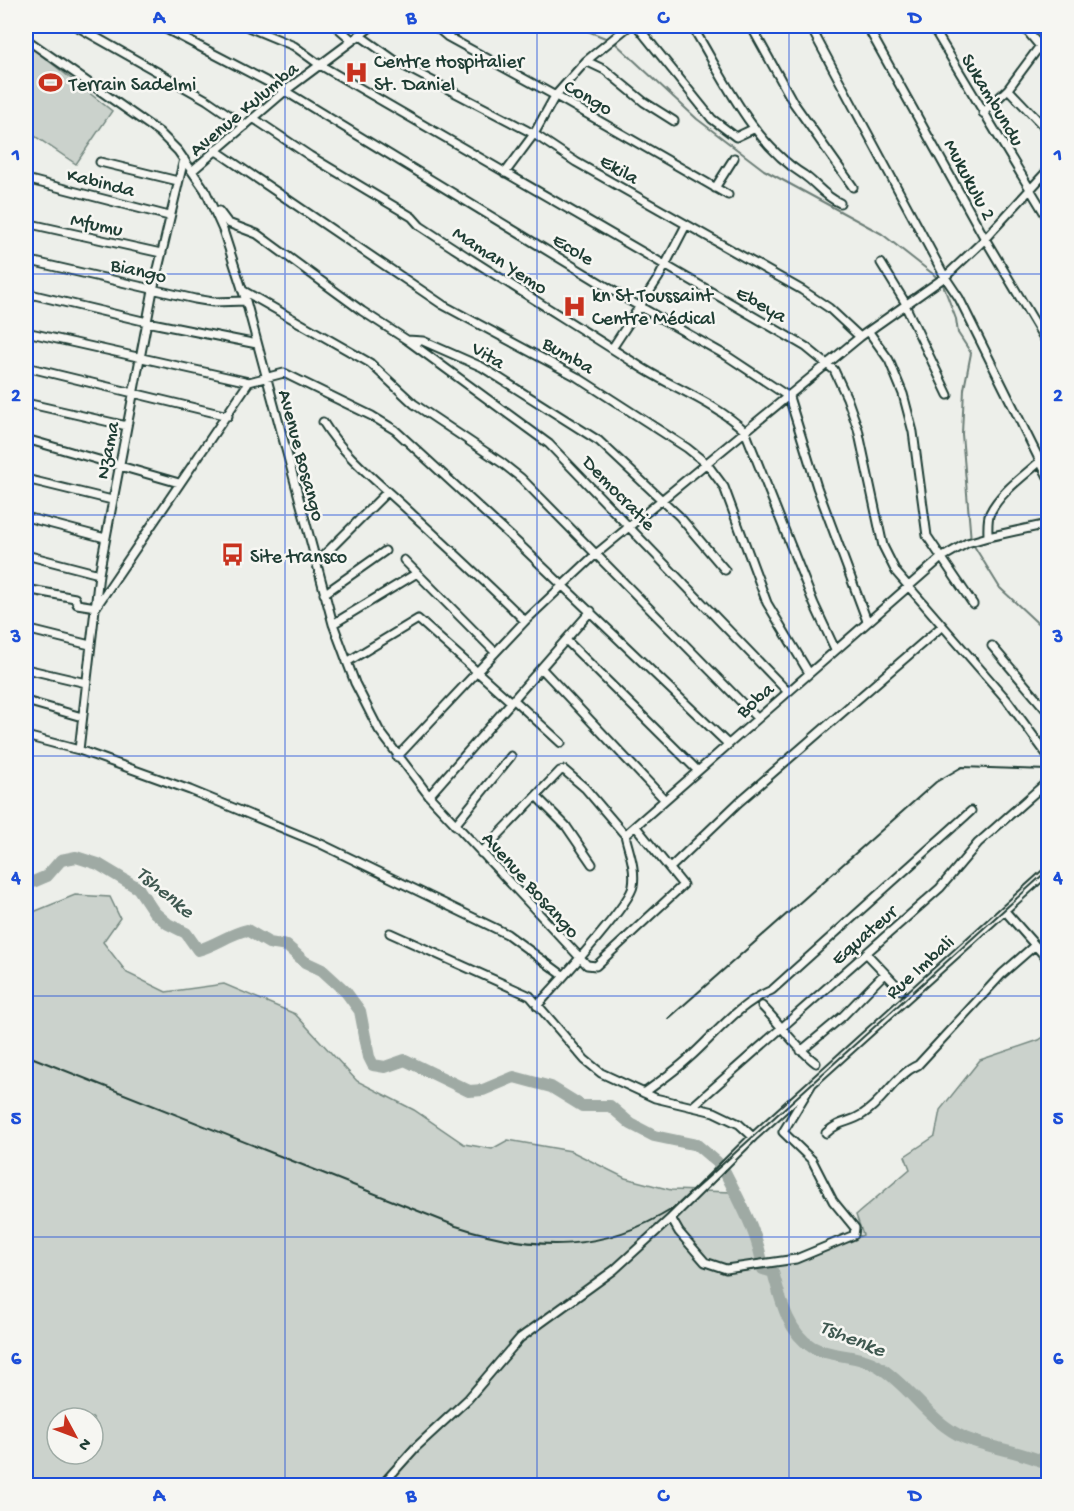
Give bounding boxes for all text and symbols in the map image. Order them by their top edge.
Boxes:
text: A [152,8,167,31]
text: B [405,8,417,31]
text: C [657,8,671,31]
text: D [906,8,922,31]
street label: Sukambundu [955,51,1028,152]
place label: Centre Hospitalier St. Daniel [374,52,526,98]
street label: Avenue Kulumba [186,58,305,163]
hospital icon: Centre Hospitalier St. Daniel [343,59,369,85]
sports icon: Terrain Sadelmi [38,70,64,96]
place label: Terrain Sadelmi [68,75,196,98]
street label: Congo [559,76,616,122]
street label: Mukukulu 2 [937,136,999,225]
text: 1 [11,145,20,168]
text: 1 [1053,145,1062,168]
street label: Ekila [595,151,643,192]
street label: Kabinda [64,165,137,204]
street label: Mfumu [68,210,125,243]
street label: Maman Yemo [447,223,551,301]
street label: Ecole [547,230,598,273]
street label: Biango [107,255,169,290]
street label: Ebeya [731,283,790,330]
place label: kn St Toussaint Centre Médical [592,286,716,332]
hospital icon: kn St Toussaint Centre Médical [561,293,587,319]
street label: Bumba [537,333,598,381]
street label: Vita [466,338,509,376]
text: 2 [11,386,21,409]
text: 2 [1053,386,1063,409]
street label: Avenue Bosango [271,388,328,524]
street label: Nzama [93,419,126,481]
street label: Democratie [575,451,659,537]
bus stop icon: Site transco [219,542,245,568]
place label: Site transco [250,547,347,570]
text: 3 [10,627,21,650]
text: 3 [1052,627,1063,650]
street label: Boba [732,679,780,725]
street label: Avenue Bosango [476,828,583,944]
water label: Tshenke [130,862,199,926]
text: 4 [10,868,21,891]
text: 4 [1052,868,1063,891]
street label: Equateur [828,901,904,972]
street label: Rue Imbali [882,932,960,1005]
text: 5 [11,1109,22,1132]
text: 5 [1053,1109,1064,1132]
water label: Tshenke [815,1316,889,1365]
text: 6 [11,1349,22,1372]
text: 6 [1053,1349,1064,1372]
north arrow [45,1406,105,1466]
text: N [73,1433,94,1454]
text: A [152,1486,167,1509]
text: B [405,1486,417,1509]
text: C [657,1486,671,1509]
text: D [906,1486,922,1509]

